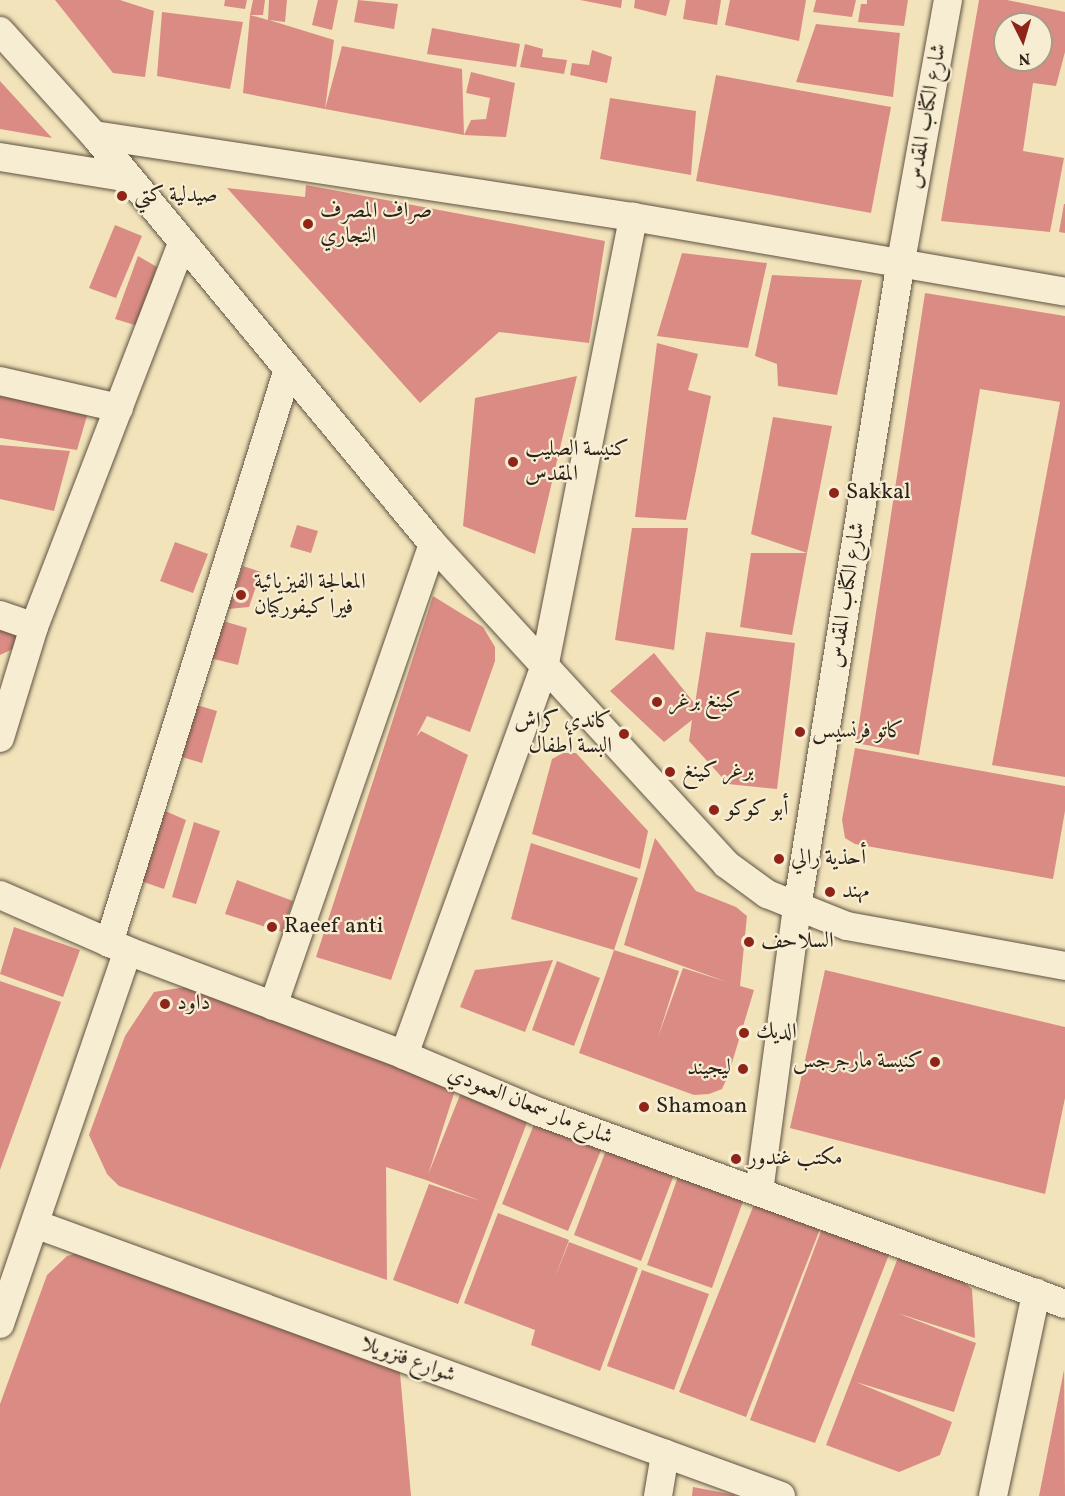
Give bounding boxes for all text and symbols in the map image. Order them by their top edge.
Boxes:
north arrow [993,12,1053,72]
street label: شارع الكتاب المقدس [901,41,953,191]
text: N [1018,46,1031,69]
place label: صيدلية كتي [134,183,218,209]
marker: صيدلية كتي [115,189,129,203]
place label: صراف المصرف التجاري [320,198,432,249]
marker: صراف المصرف التجاري [301,217,315,231]
place label: كنيسة الصليب المقدس [525,436,629,488]
marker: كنيسة الصليب المقدس [506,455,520,469]
place label: Sakkal [846,480,911,506]
marker: Sakkal [827,486,841,500]
street label: شارع الكتاب المقدس [822,520,872,670]
place label: المعالجة الفيزيائية فيرا كيفوركيان [254,569,366,620]
marker: المعالجة الفيزيائية فيرا كيفوركيان [232,586,250,604]
place label: كينغ برغر [669,689,741,715]
marker: كينغ برغر [650,695,664,709]
place label: كاندي كراش البسة أطفال [514,708,612,760]
place label: كاتو فرنسيس [812,719,904,745]
marker: كاتو فرنسيس [793,725,807,739]
marker: كاندي كراش البسة أطفال [617,727,631,741]
place label: برغر كينغ [682,759,754,785]
marker: برغر كينغ [663,765,677,779]
place label: أبو كوكو [726,797,788,823]
marker: أبو كوكو [707,803,721,817]
place label: أحذية رالي [791,846,866,872]
marker: أحذية رالي [772,852,786,866]
place label: مهند [842,879,869,905]
marker: مهند [823,885,837,899]
place label: Raeef anti [284,914,381,940]
marker: Raeef anti [265,920,279,934]
place label: السلاحف [761,929,834,955]
marker: السلاحف [742,935,756,949]
place label: داود [177,991,210,1017]
marker: داود [158,997,172,1011]
place label: الديك [756,1020,797,1046]
marker: الديك [737,1026,751,1040]
place label: كنيسة مارجرجس [793,1049,923,1075]
marker: كنيسة مارجرجس [928,1055,942,1069]
place label: ليجيند [687,1056,731,1082]
street label: شارع مار سمعان العمودي [443,1061,617,1151]
marker: ليجيند [736,1062,750,1076]
place label: Shamoan [656,1094,747,1120]
marker: Shamoan [637,1100,651,1114]
place label: مكتب غندور [748,1146,842,1172]
marker: مكتب غندور [729,1152,743,1166]
street label: شوارع فنزويلا [357,1331,459,1389]

